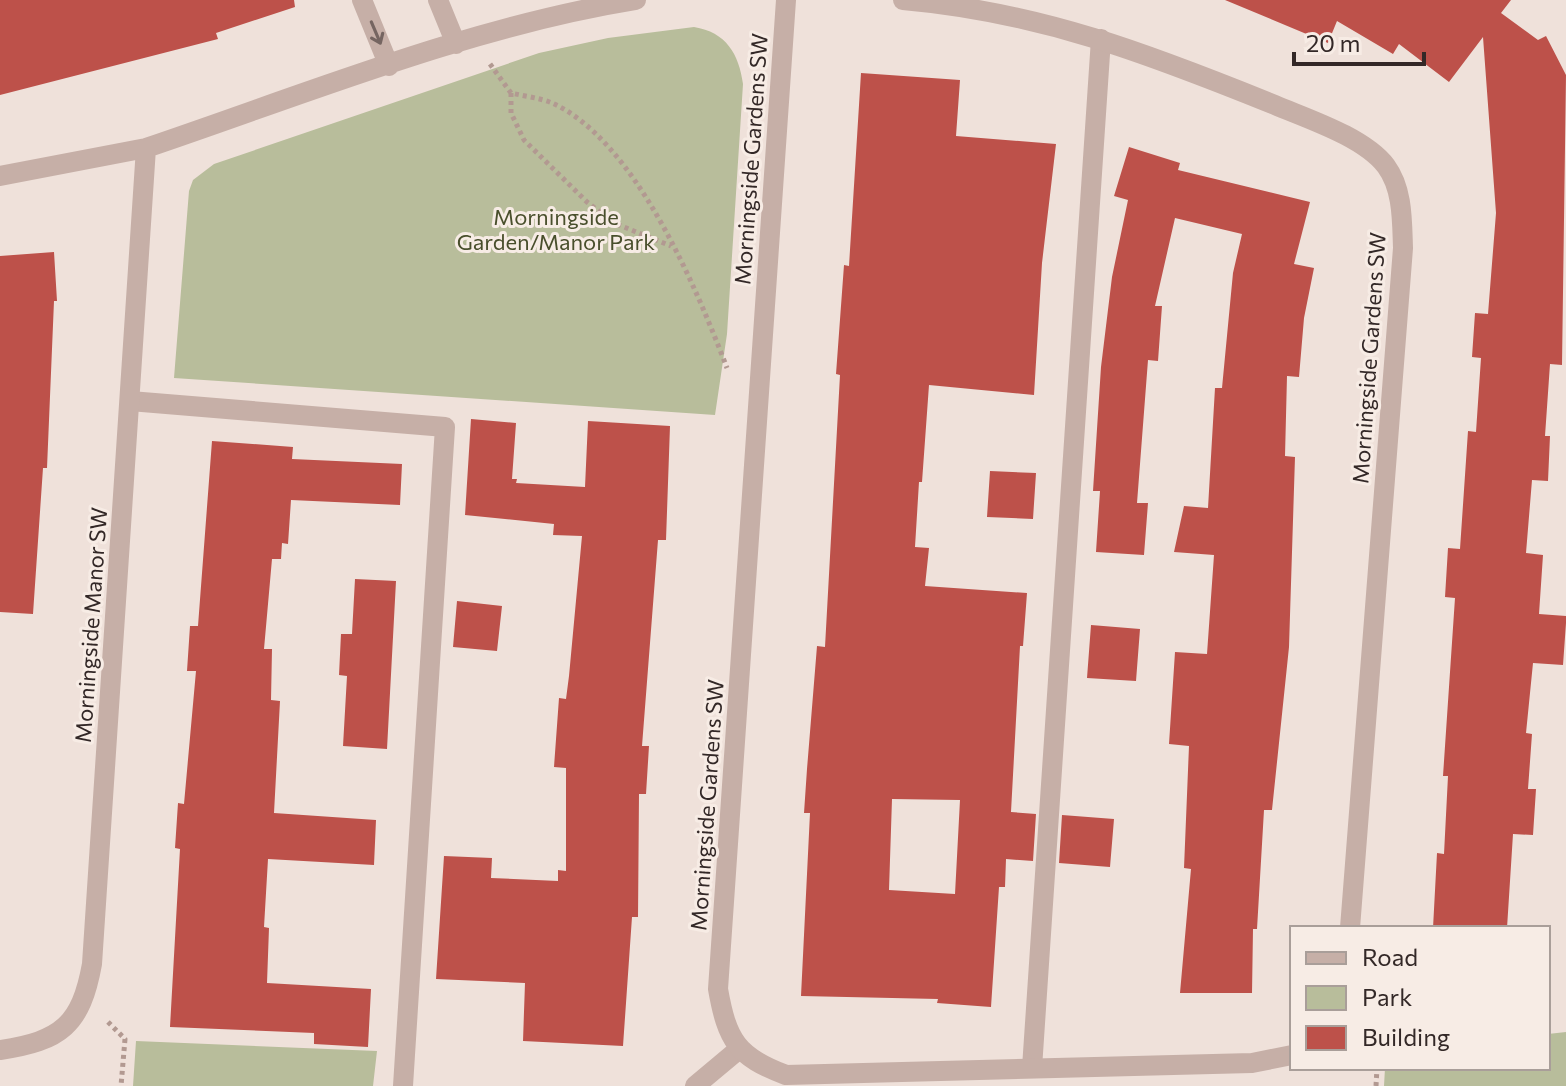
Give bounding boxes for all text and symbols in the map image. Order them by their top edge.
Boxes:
scale bar [1294,16,1424,66]
one-way arrow [369,20,384,45]
text: 20 m [1306,28,1360,57]
street label: Morningside Gardens SW [728,32,773,286]
park label: Morningside Garden/Manor Park [457,203,655,255]
street label: Morningside Gardens SW [1346,231,1391,485]
street label: Morningside Manor SW [69,506,112,744]
street label: Morningside Gardens SW [684,678,729,932]
legend [1290,926,1550,1070]
text: Road [1362,942,1418,971]
text: Park [1362,982,1412,1011]
text: Building [1362,1022,1450,1051]

